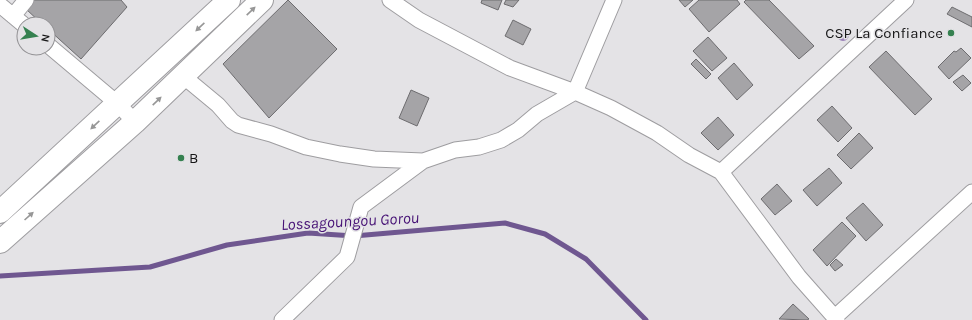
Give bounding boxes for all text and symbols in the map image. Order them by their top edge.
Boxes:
one-way arrow [246,6,256,16]
north arrow [16,16,56,56]
one-way arrow [195,22,205,31]
place label: CSP La Confiance [825,24,943,42]
marker: CSP La Confiance [946,28,956,38]
text: N [38,33,52,43]
one-way arrow [152,96,162,106]
one-way arrow [90,120,100,130]
place label: B [189,149,198,167]
marker: B [176,153,186,163]
water label: Lossagoungou Gorou [280,208,420,234]
one-way arrow [24,211,34,221]

